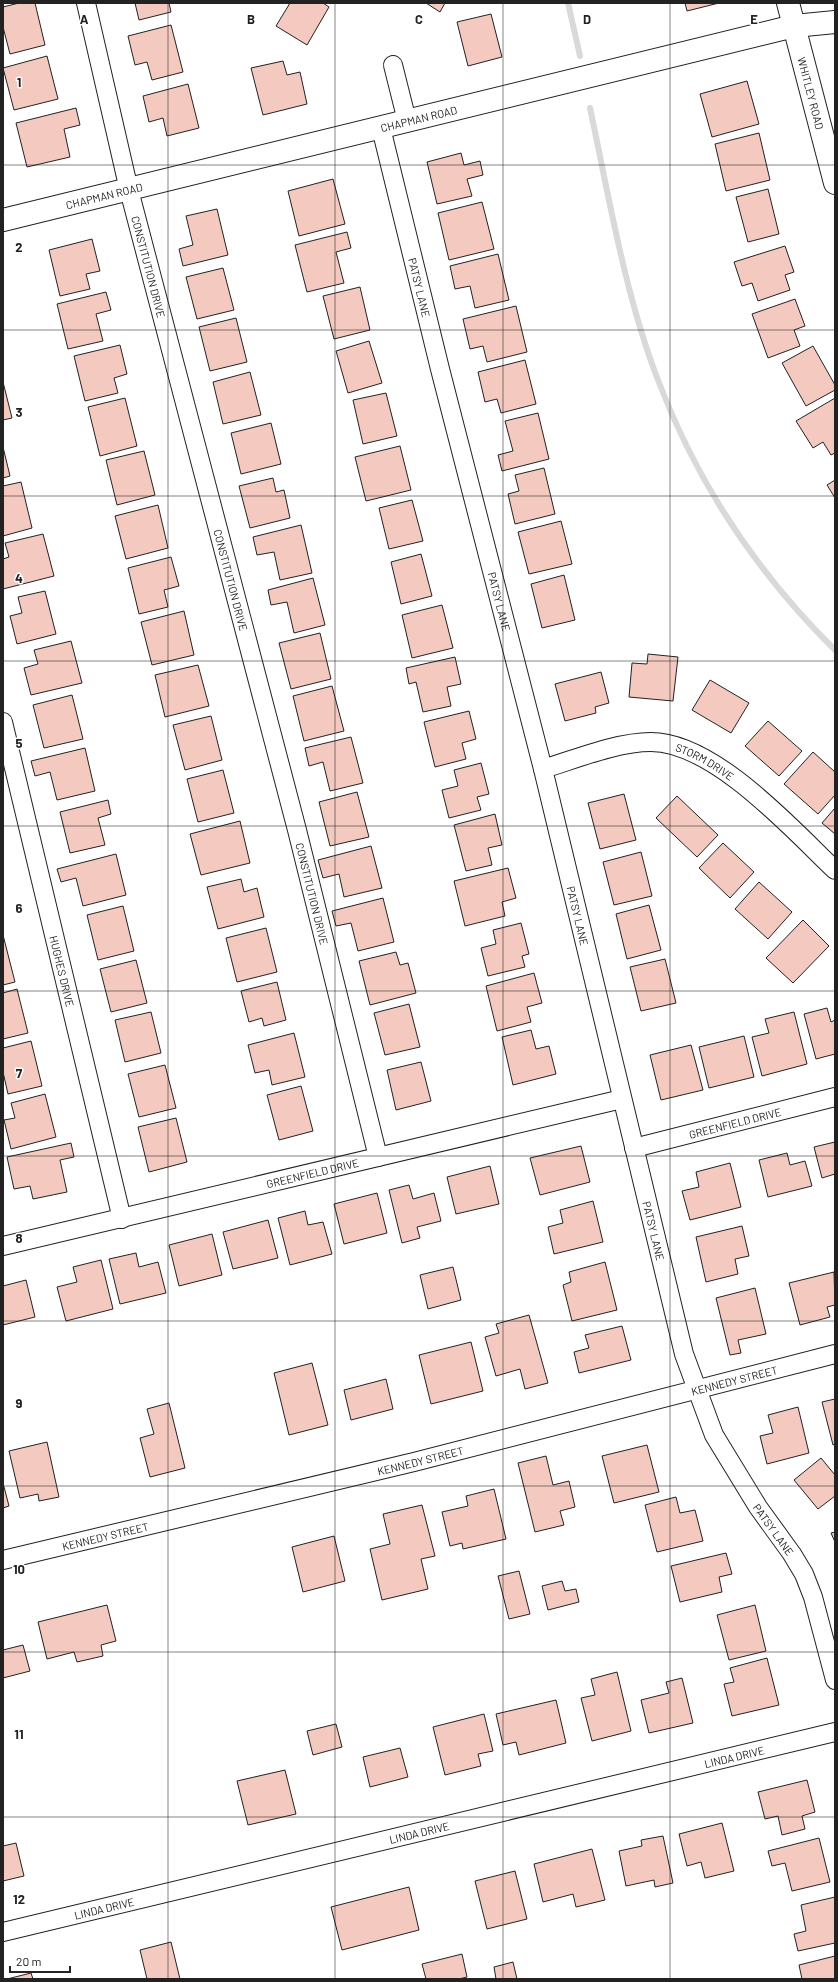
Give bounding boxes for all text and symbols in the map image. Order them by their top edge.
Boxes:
text: A [80,11,89,27]
text: B [247,11,255,27]
text: C [415,11,423,27]
text: D [583,11,591,27]
text: E [750,11,758,27]
street label: WHITLEY ROAD [796,55,827,131]
text: 1 [17,74,21,90]
street label: CHAPMAN ROAD [379,102,459,134]
street label: CHAPMAN ROAD [64,180,144,211]
street label: CONSTITUTION DRIVE [130,214,169,319]
text: 2 [15,239,23,255]
street label: PATSY LANE [406,256,434,319]
text: 3 [15,404,23,420]
street label: CONSTITUTION DRIVE [212,528,251,633]
text: 4 [15,570,23,586]
street label: PATSY LANE [486,570,514,633]
text: 5 [15,735,23,751]
street label: STORM DRIVE [674,740,737,783]
street label: CONSTITUTION DRIVE [294,841,332,946]
street label: PATSY LANE [565,885,592,947]
text: 6 [16,900,23,916]
street label: HUGHES DRIVE [48,934,77,1008]
text: 7 [16,1065,23,1081]
street label: GREENFIELD DRIVE [687,1104,783,1140]
street label: GREENFIELD DRIVE [265,1155,360,1190]
street label: PATSY LANE [641,1200,668,1262]
text: 8 [15,1230,23,1246]
street label: KENNEDY STREET [690,1363,779,1397]
text: 9 [16,1395,23,1411]
street label: KENNEDY STREET [376,1443,465,1477]
street label: PATSY LANE [751,1501,797,1558]
street label: KENNEDY STREET [61,1519,150,1552]
text: 10 [13,1561,25,1577]
text: 11 [14,1726,24,1742]
street label: LINDA DRIVE [703,1743,766,1770]
street label: LINDA DRIVE [388,1818,451,1845]
text: 12 [13,1891,25,1907]
street label: LINDA DRIVE [73,1894,136,1921]
scale bar [10,1948,70,1974]
text: 20 m [16,1954,42,1968]

